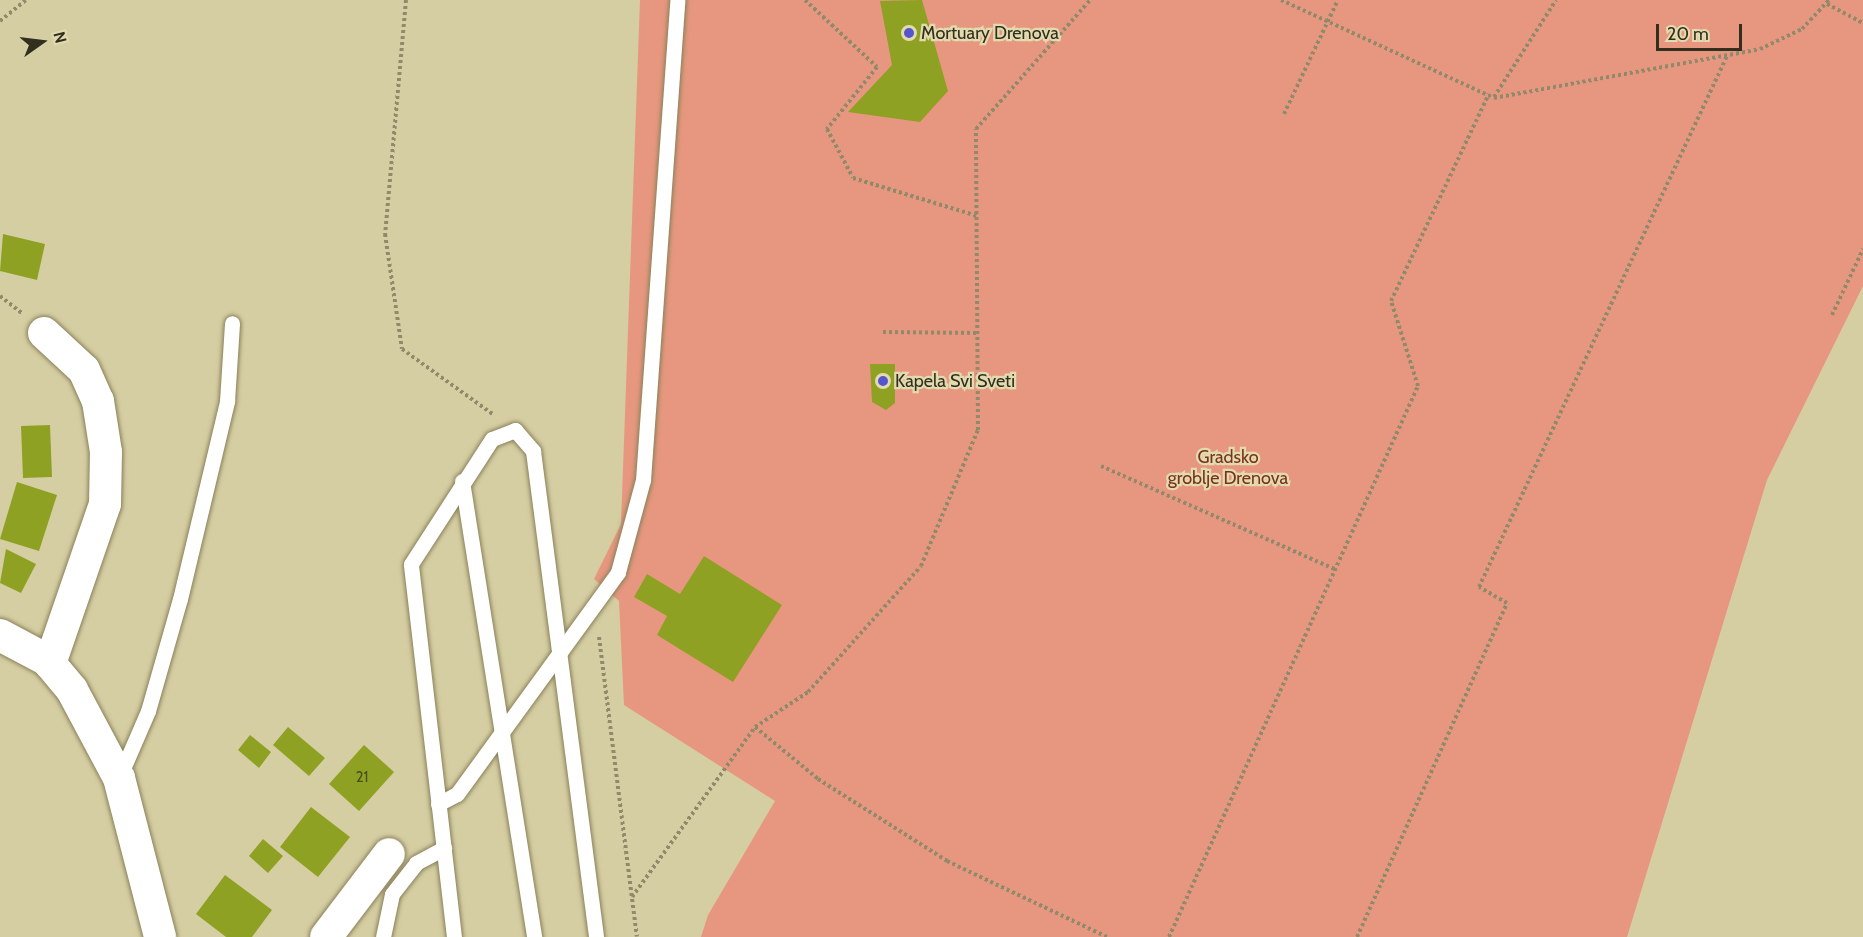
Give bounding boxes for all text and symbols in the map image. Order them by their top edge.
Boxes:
north arrow [12,12,72,72]
scale bar [1659,12,1744,50]
place label: Mortuary Drenova [921,22,1059,44]
text: 20 m [1667,23,1709,45]
marker: Mortuary Drenova [902,26,916,40]
text: N [49,30,71,45]
place label: Kapela Svi Sveti [895,370,1015,392]
marker: Kapela Svi Sveti [876,374,890,388]
park label: Gradsko groblje Drenova [1168,447,1288,490]
house number: 21 [356,769,368,787]

